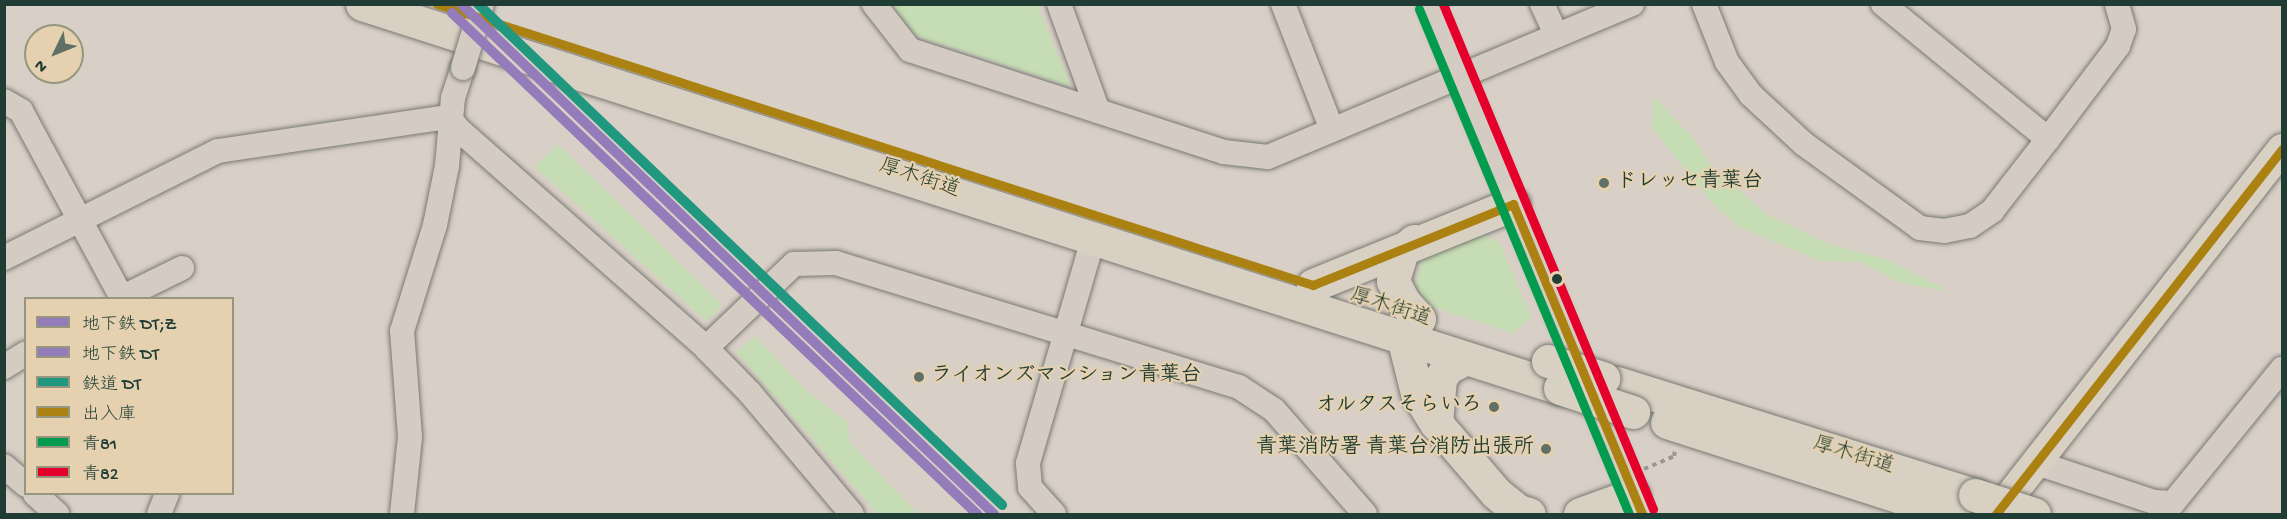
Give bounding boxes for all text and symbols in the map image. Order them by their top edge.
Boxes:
north arrow [24,24,84,84]
text: N [31,55,52,76]
street label: 厚木街道 [875,155,963,205]
place label: ドレッセ青葉台 [1616,170,1763,196]
marker: ドレッセ青葉台 [1597,176,1611,190]
unlabelled marker [1551,273,1563,285]
street label: 厚木街道 [1346,284,1434,334]
legend [24,297,234,495]
text: 地下鉄 DT;Z [82,315,176,336]
text: 地下鉄 DT [82,345,159,366]
place label: ライオンズマンション青葉台 [931,364,1204,390]
marker: ライオンズマンション青葉台 [912,370,926,384]
text: 鉄道 DT [82,375,141,396]
place label: オルタスそらいろ [1314,394,1482,420]
marker: オルタスそらいろ [1487,400,1501,414]
text: 出入庫 [82,405,136,426]
street label: 厚木街道 [1809,433,1897,481]
text: 青81 [82,435,117,456]
place label: 青葉消防署 青葉台消防出張所 [1256,436,1534,462]
marker: 青葉消防署 青葉台消防出張所 [1539,442,1553,456]
text: 青82 [82,465,119,486]

